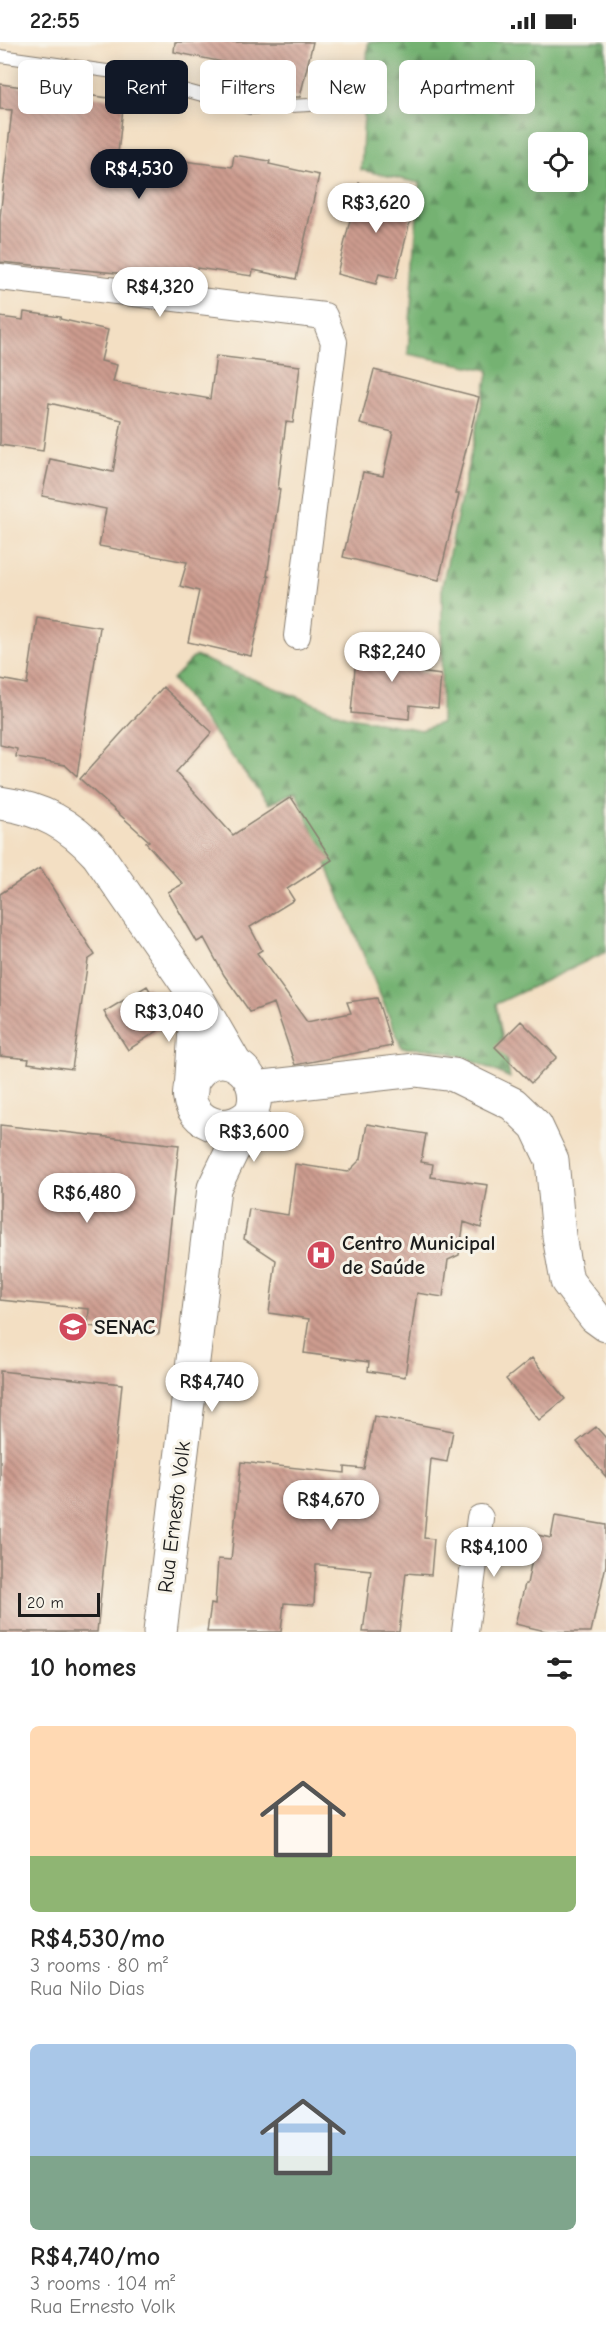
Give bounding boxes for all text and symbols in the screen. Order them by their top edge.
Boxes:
text: 22:55 [30,8,80,34]
chip: Buy [18,60,93,114]
chip: Rent [105,60,188,114]
chip: Filters [200,60,296,114]
chip: New [308,60,387,114]
chip: Apartment [399,60,535,114]
map controls [528,132,588,192]
button: locate [528,132,588,192]
pin: R$4,530 [84,149,194,200]
text: R$4,530 [105,157,173,180]
pin: R$3,620 [321,183,431,234]
text: R$3,620 [341,191,411,214]
pin: R$4,320 [105,267,215,318]
text: R$4,320 [126,275,194,298]
pin: R$2,240 [337,632,447,683]
text: R$2,240 [358,640,426,663]
pin: R$3,040 [114,992,224,1043]
text: R$3,040 [134,1000,204,1023]
pin: R$3,600 [199,1112,309,1163]
text: R$3,600 [219,1120,289,1143]
pin: R$6,480 [32,1173,142,1224]
text: R$6,480 [52,1181,122,1204]
place label: Centro Municipal de Saúde [342,1231,496,1279]
hospital icon: Centro Municipal de Saúde [305,1239,337,1271]
school or university icon: SENAC [57,1311,89,1343]
place label: SENAC [94,1315,156,1339]
pin: R$4,740 [157,1362,267,1413]
text: R$4,740 [179,1370,245,1393]
street label: Rua Ernesto Volk [153,1440,195,1594]
pin: R$4,670 [276,1480,386,1531]
text: R$4,670 [297,1488,365,1511]
pin: R$4,100 [439,1527,549,1578]
text: R$4,100 [460,1535,528,1558]
scale bar [18,1590,100,1618]
text: 20 m [27,1594,64,1612]
icon: filters [543,1652,576,1685]
text: 10 homes [30,1653,136,1683]
icon: home [249,1765,357,1873]
text: R$4,530/mo [30,1924,165,1954]
text: 3 rooms · 80 m² [30,1954,168,1977]
text: Rua Nilo Dias [30,1977,144,2000]
icon: home [249,2083,357,2191]
text: R$4,740/mo [30,2242,160,2272]
text: 3 rooms · 104 m² [30,2272,175,2295]
text: Rua Ernesto Volk [30,2295,175,2318]

